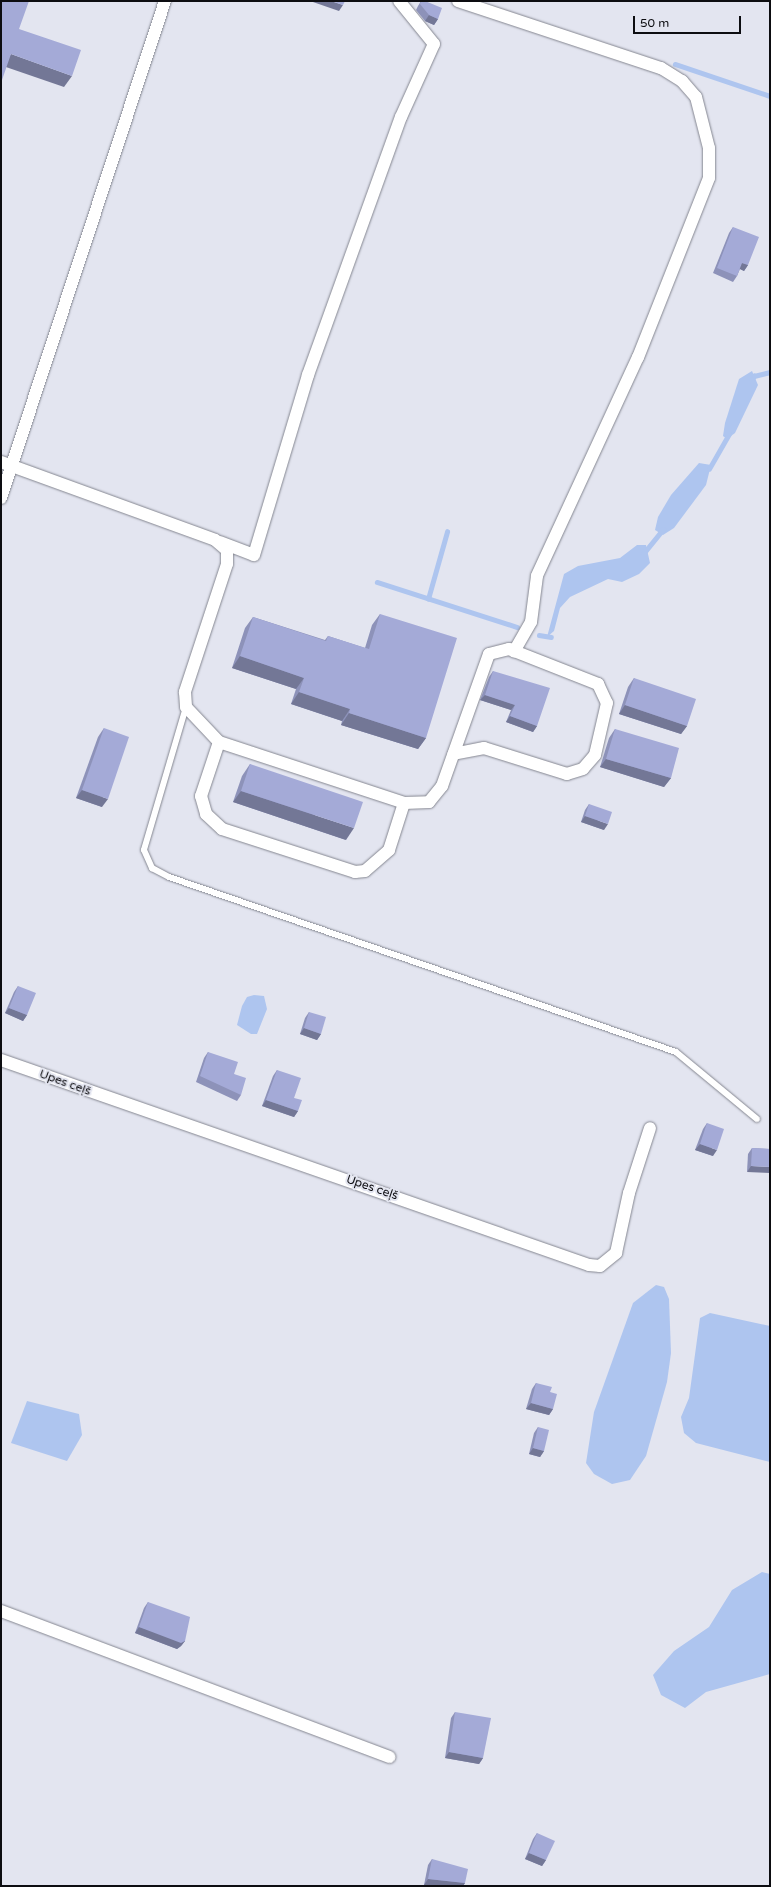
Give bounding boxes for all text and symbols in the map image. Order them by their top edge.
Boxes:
scale bar [635,8,743,34]
text: 50 m [640,16,669,30]
street label: Upes ceļš [37,1067,93,1099]
street label: Upes ceļš [344,1172,400,1204]

